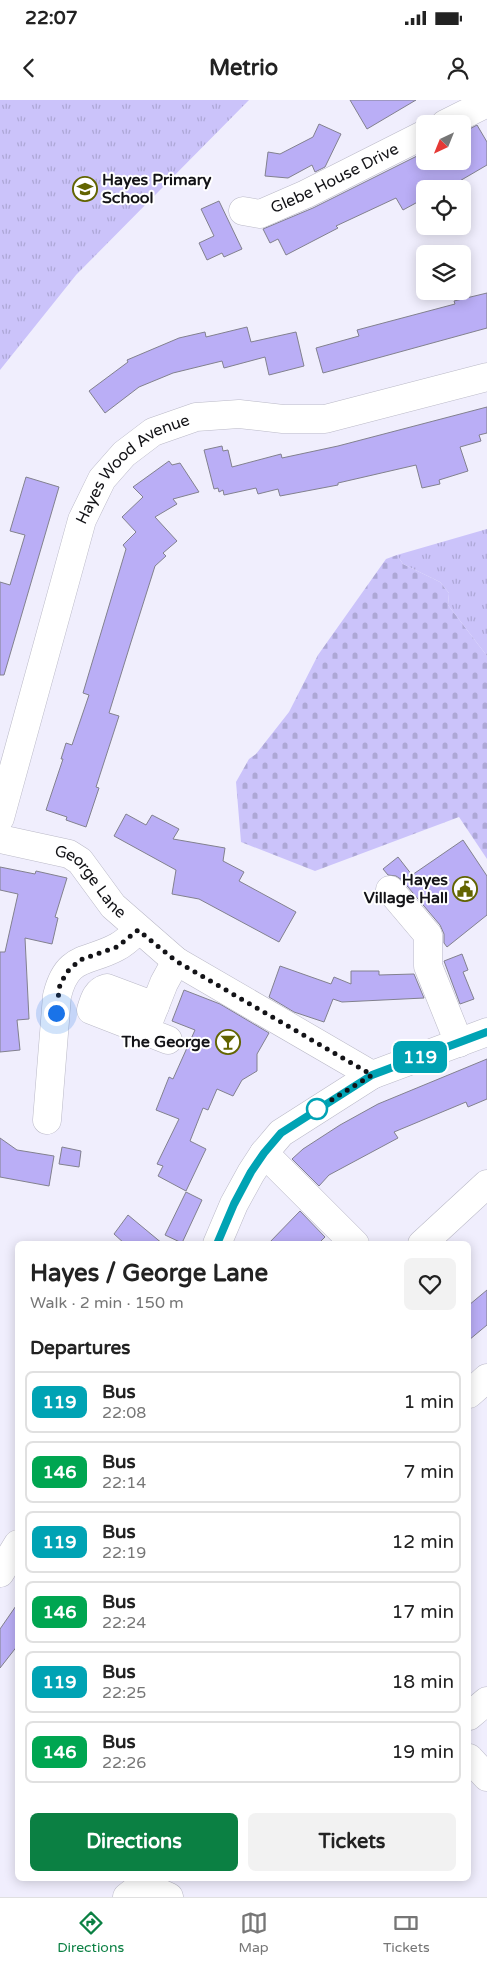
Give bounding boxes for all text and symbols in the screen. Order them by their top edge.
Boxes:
text: 22:07 [25,7,78,29]
icon: back [15,54,43,82]
icon: person [444,54,472,82]
text: Metrio [209,55,278,81]
north arrow [416,115,471,170]
map controls [416,115,471,300]
street label: Glebe House Drive [268,139,402,218]
place label: Hayes Primary School [102,170,212,208]
school or university icon: Hayes Primary School [72,176,98,202]
button: locate [416,180,471,235]
button: layers [416,245,471,300]
street label: Hayes Wood Avenue [71,410,192,528]
street label: George Lane [53,841,130,923]
place label: Hayes Village Hall [364,870,448,908]
public building icon: Hayes Village Hall [452,876,478,902]
your location [44,1001,69,1026]
bar icon: The George [215,1029,241,1055]
place label: The George [120,1032,210,1052]
line badge: 119 [391,1041,449,1073]
text: 119 [403,1046,437,1068]
unlabelled marker [306,1098,328,1120]
button: heart [404,1258,456,1310]
text: Hayes / George Lane [30,1259,268,1288]
text: Walk · 2 min · 150 m [30,1293,184,1313]
text: Departures [30,1337,130,1359]
text: Bus [102,1381,136,1403]
text: 119 [43,1391,76,1413]
text: 1 min [403,1391,454,1413]
text: 22:08 [102,1403,146,1423]
text: Bus [102,1451,136,1473]
text: 146 [43,1461,76,1483]
text: 7 min [403,1461,454,1483]
text: 22:14 [102,1473,146,1493]
text: Bus [102,1521,136,1543]
text: 119 [43,1531,76,1553]
text: 12 min [391,1531,454,1553]
text: 22:19 [102,1543,146,1563]
text: Bus [102,1591,136,1613]
text: 146 [43,1601,76,1623]
text: 17 min [391,1601,454,1623]
text: 22:24 [102,1613,146,1633]
text: Bus [102,1661,136,1683]
text: 119 [43,1671,76,1693]
text: 18 min [391,1671,454,1693]
text: 22:25 [102,1683,146,1703]
text: Bus [102,1731,136,1753]
text: 146 [43,1741,76,1763]
text: 19 min [391,1741,454,1763]
text: 22:26 [102,1753,146,1773]
button: Directions [30,1813,238,1871]
button: Tickets [248,1813,456,1871]
tab: Directions [57,1909,124,1956]
tab: Map [238,1909,269,1956]
tab: Tickets [383,1909,430,1956]

